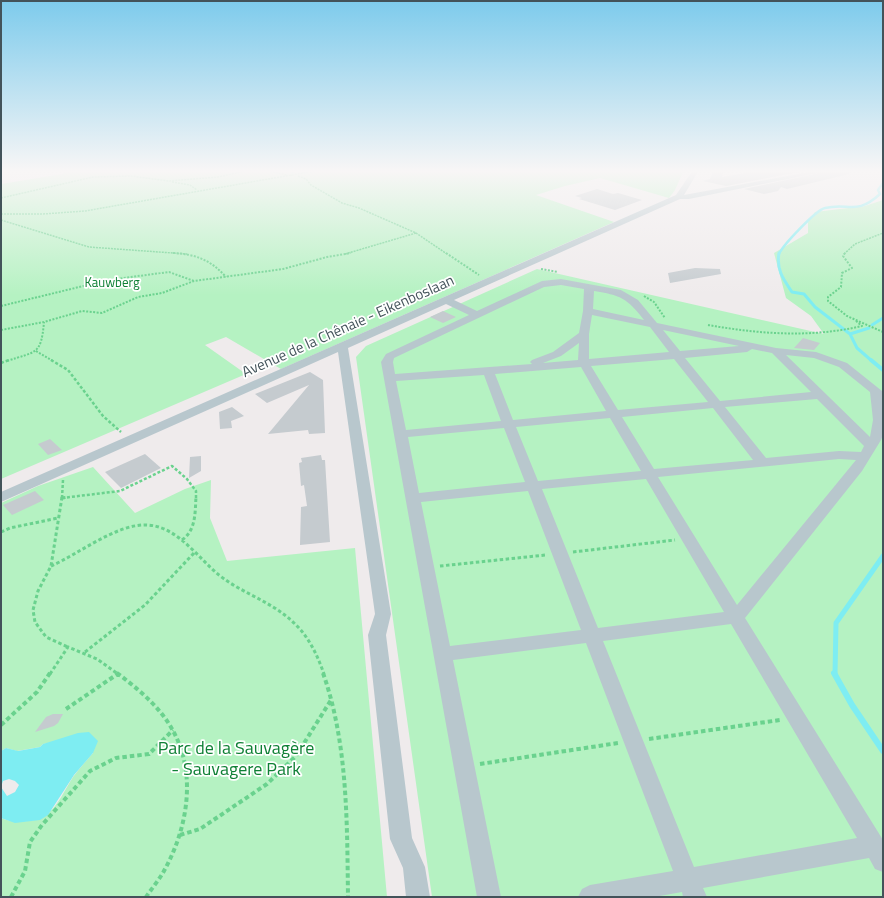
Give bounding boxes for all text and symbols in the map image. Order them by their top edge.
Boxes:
street label: Avenue de la Chênaie - Eikenboslaan [238,268,458,383]
park label: Kauwberg [84,272,140,292]
park label: Parc de la Sauvagère - Sauvagere Park [158,734,314,782]

